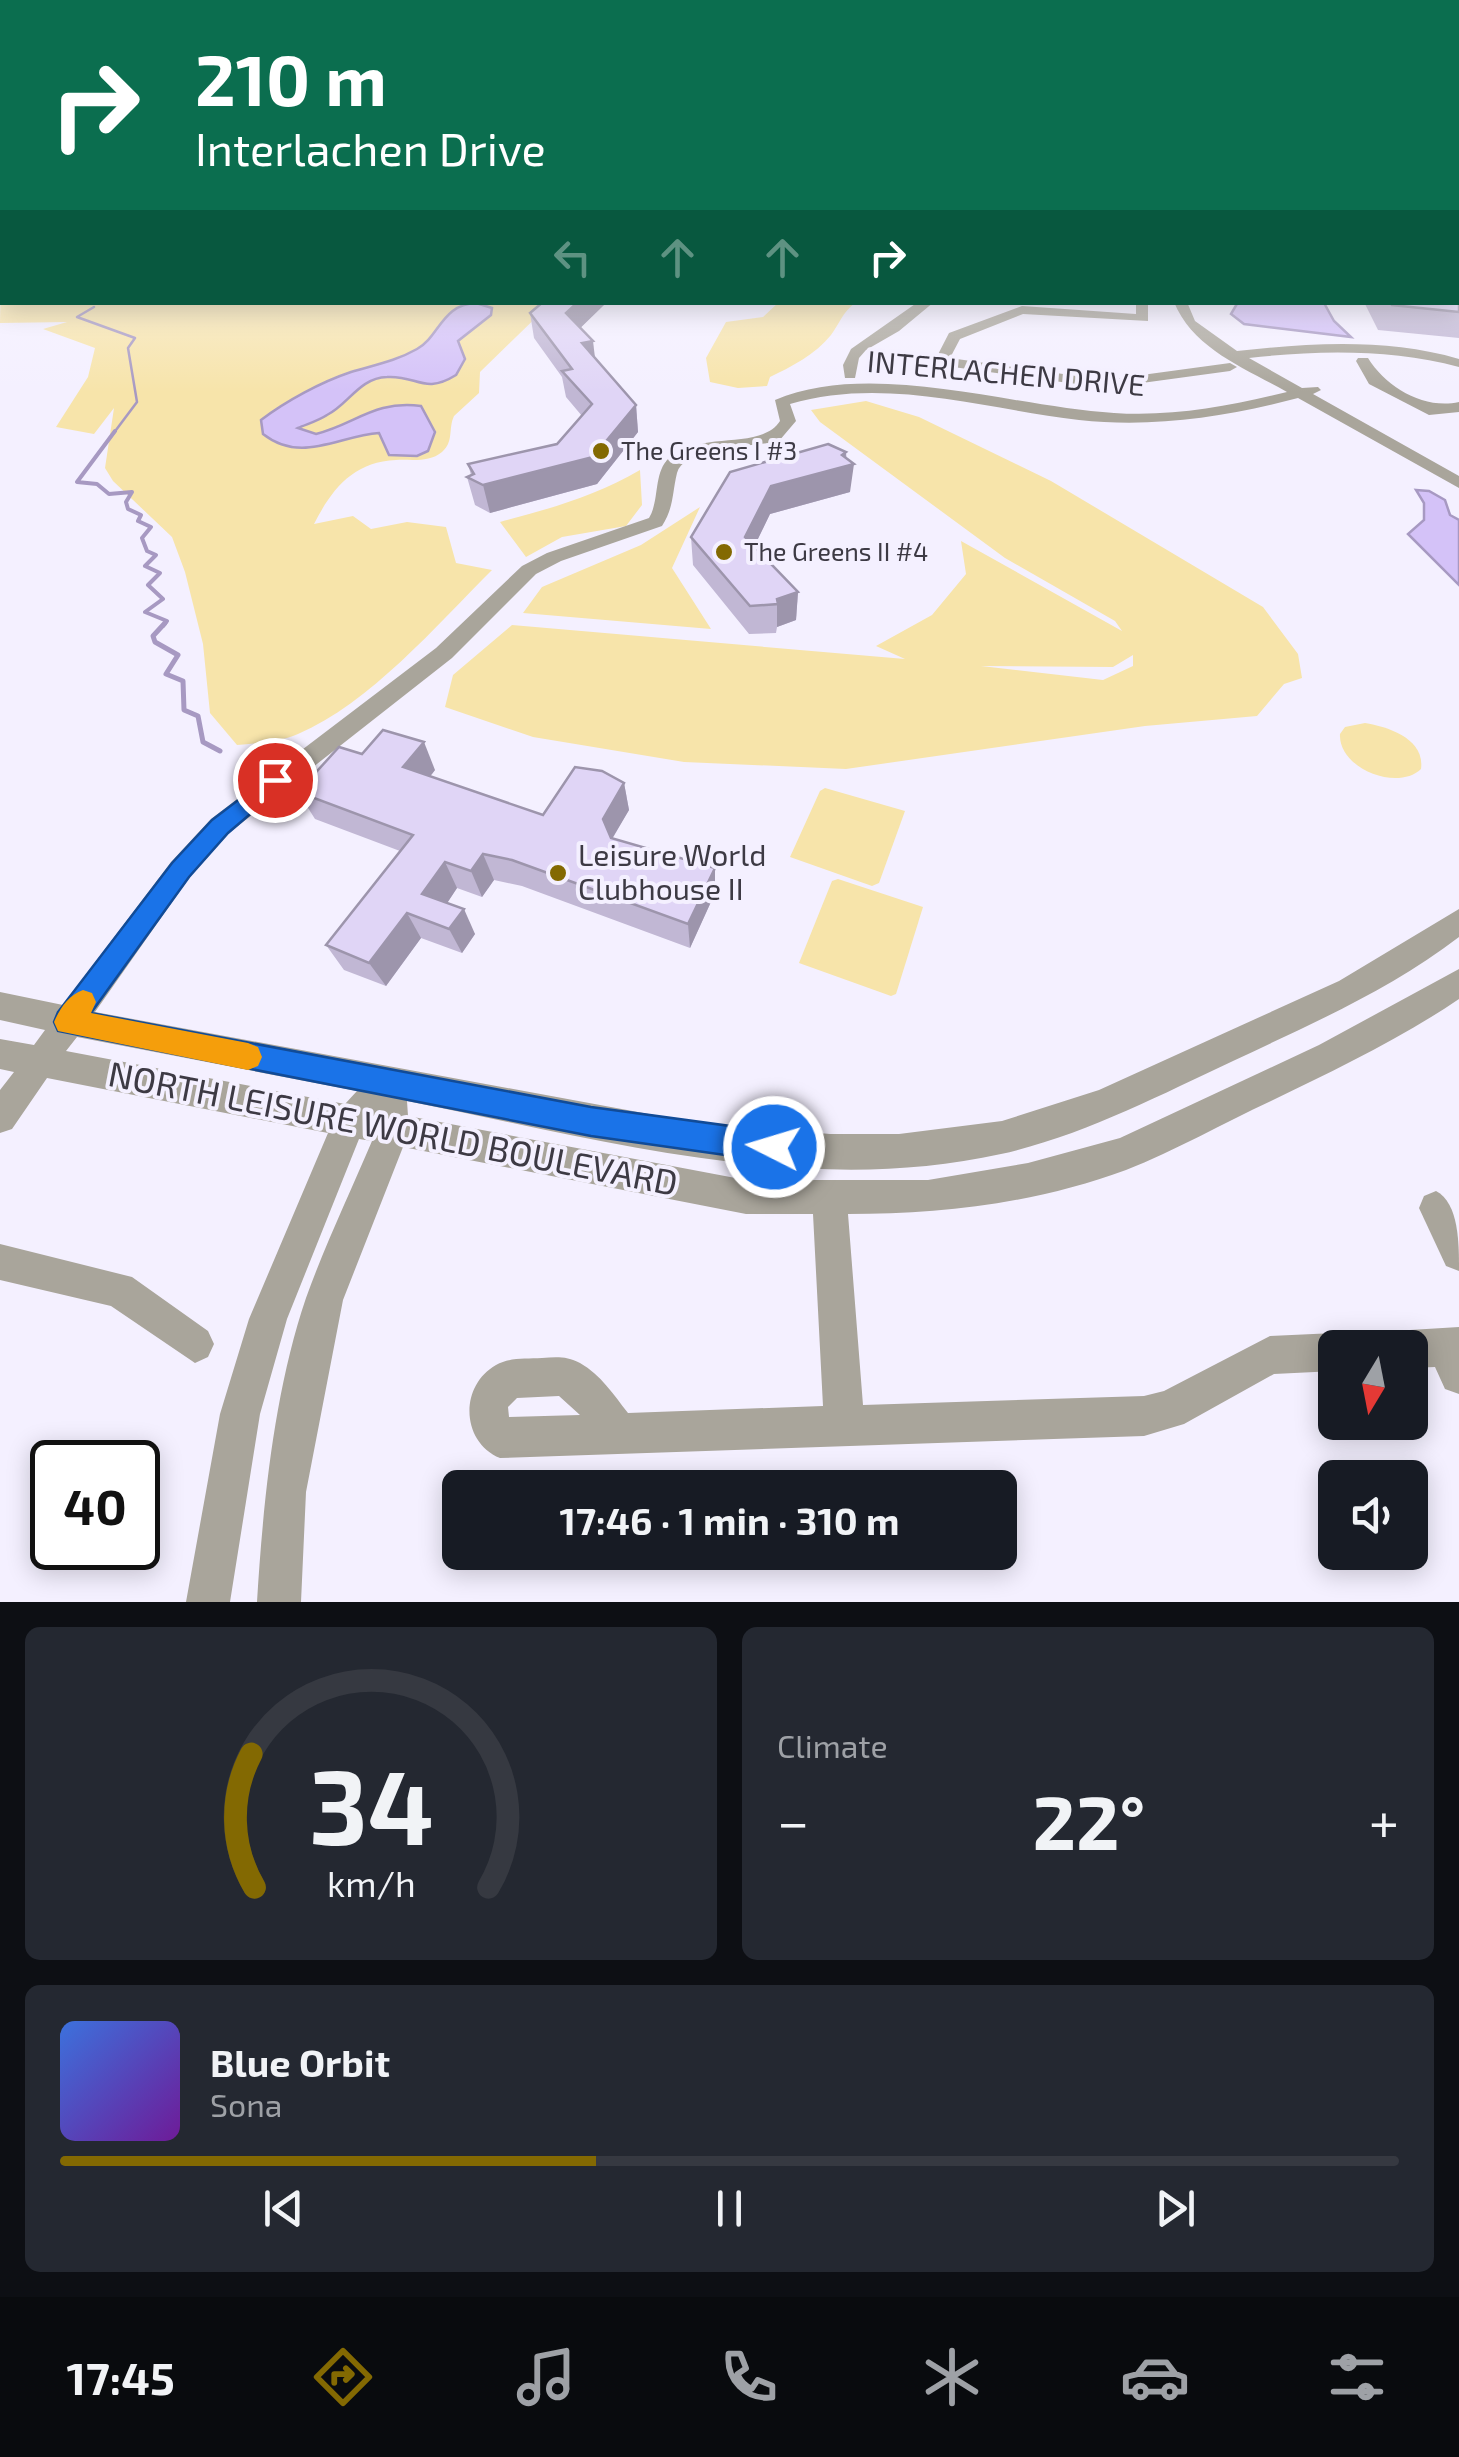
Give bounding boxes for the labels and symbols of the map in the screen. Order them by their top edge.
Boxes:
street label: INTERLACHEN DRIVE [866,342,1147,402]
place label: The Greens I #3 [621,435,797,465]
marker: The Greens I #3 [590,440,612,462]
place label: The Greens II #4 [744,536,928,566]
marker: The Greens II #4 [713,541,735,563]
pin [233,738,318,823]
place label: Leisure World Clubhouse II [578,836,766,906]
marker: Leisure World Clubhouse II [547,862,569,884]
street label: NORTH LEISURE WORLD BOULEVARD [105,1051,682,1203]
position arrow [722,1095,826,1199]
north arrow [1318,1330,1428,1440]
speed limit sign: 40 [30,1440,160,1570]

